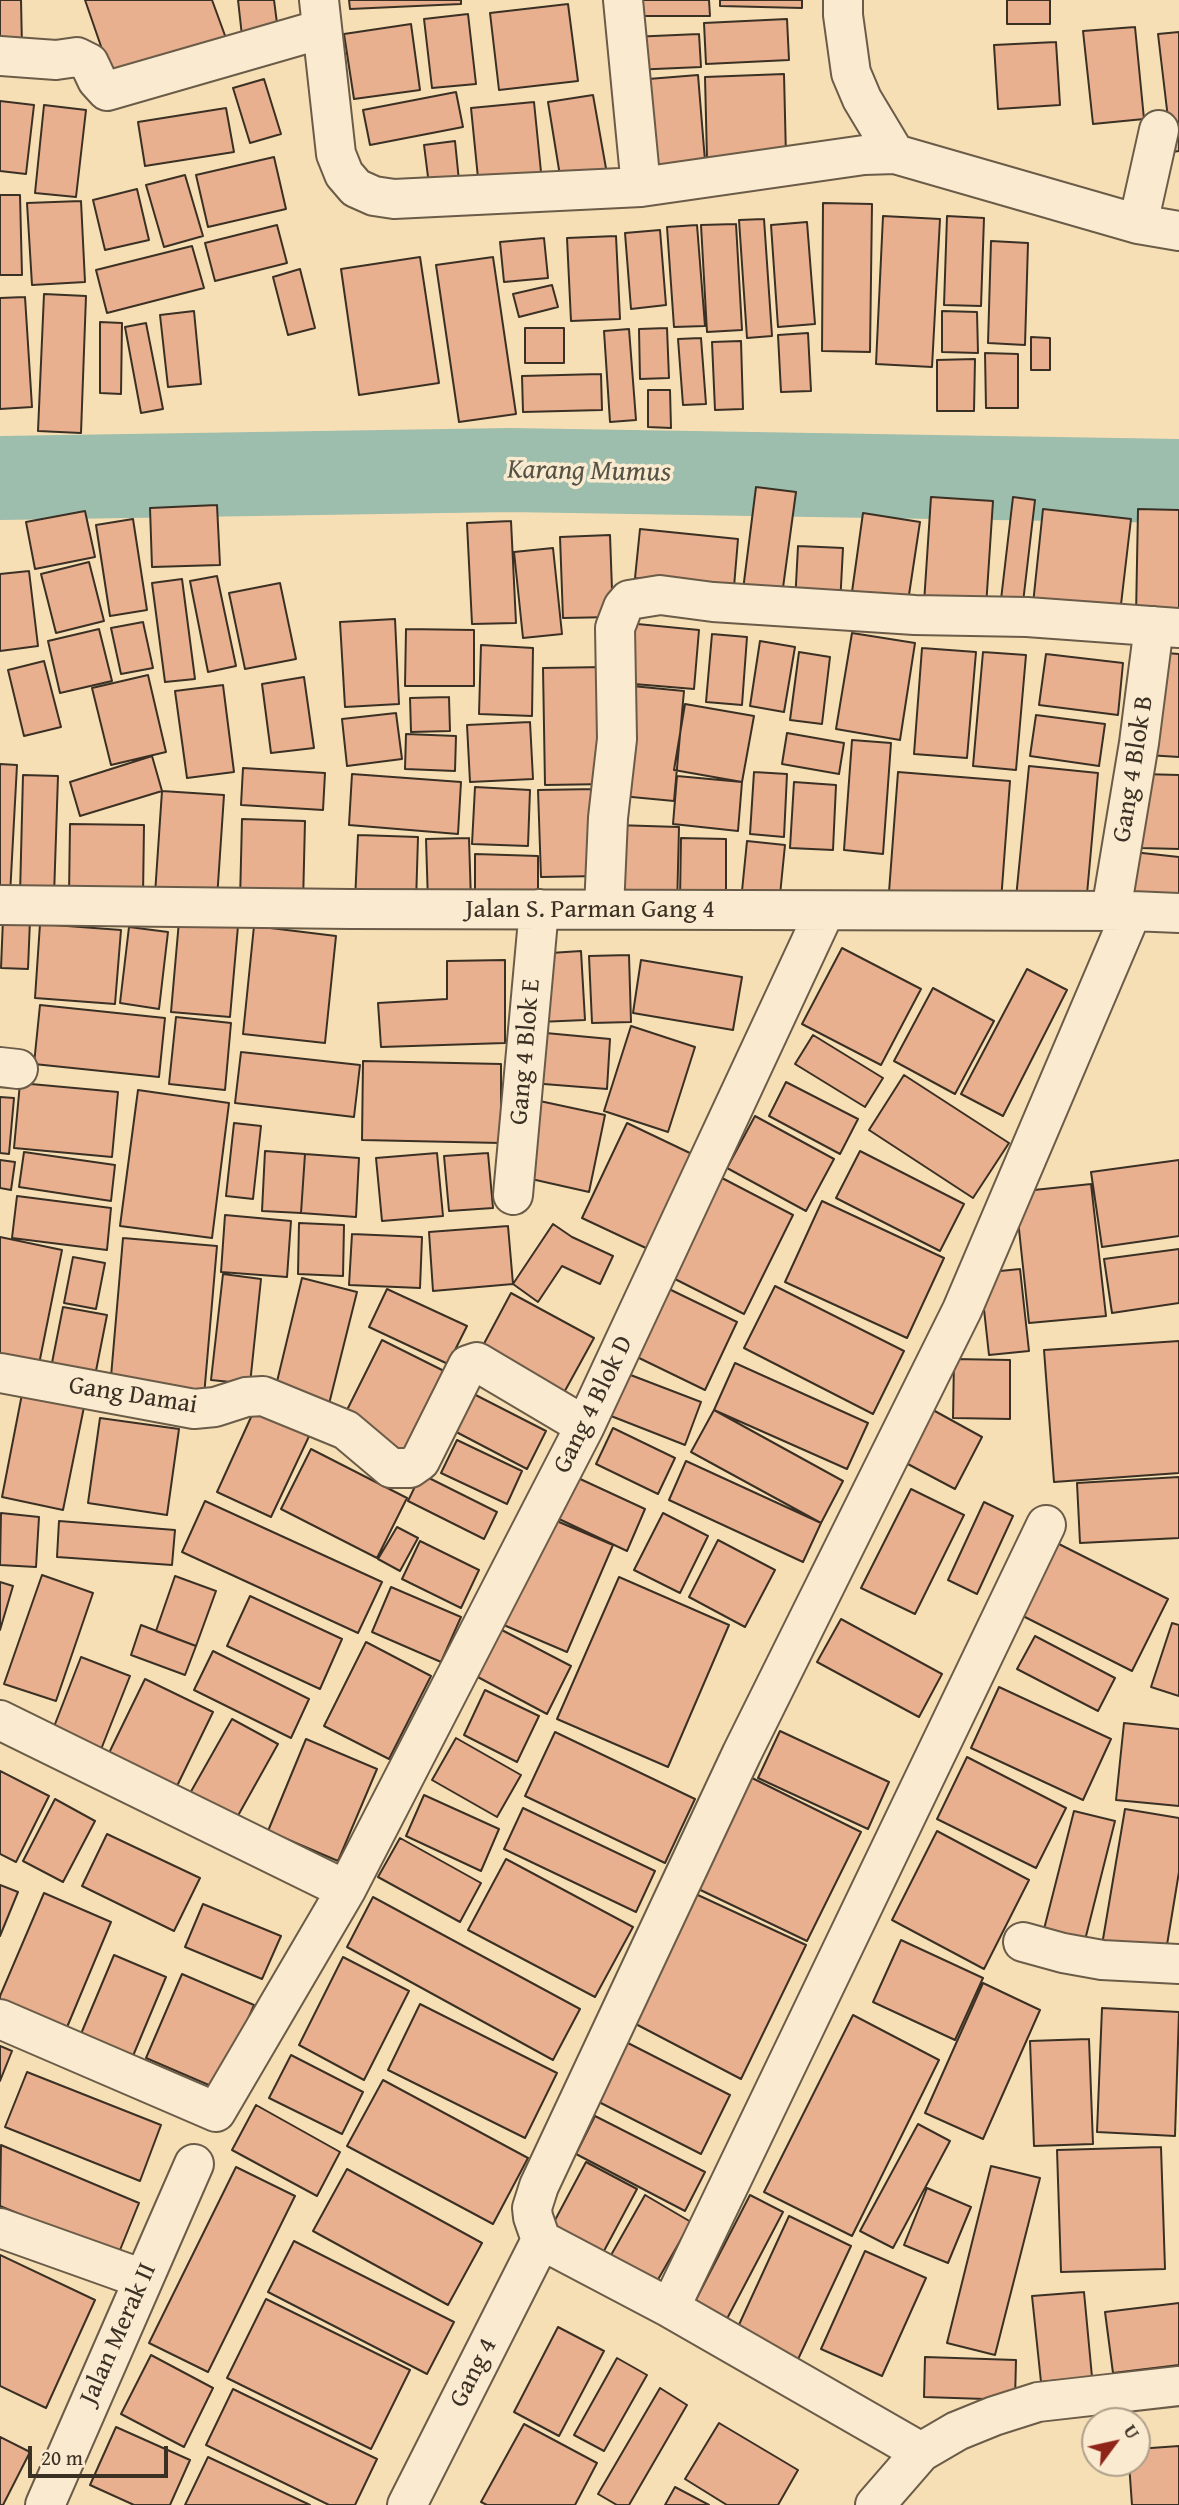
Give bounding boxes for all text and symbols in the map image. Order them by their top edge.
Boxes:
water label: Karang Mumus [507,454,671,490]
street label: Gang 4 Blok B [1107,693,1161,845]
street label: Jalan S. Parman Gang 4 [465,894,715,926]
street label: Gang 4 Blok E [504,978,548,1126]
street label: Gang 4 Blok D [547,1331,641,1479]
street label: Gang Damai [66,1370,200,1422]
street label: Jalan Merak II [74,2258,164,2410]
street label: Gang 4 [443,2333,505,2413]
north arrow [1081,2407,1151,2477]
text: U [1117,2419,1147,2445]
scale bar [32,2432,172,2476]
text: 20 m [41,2442,83,2473]

